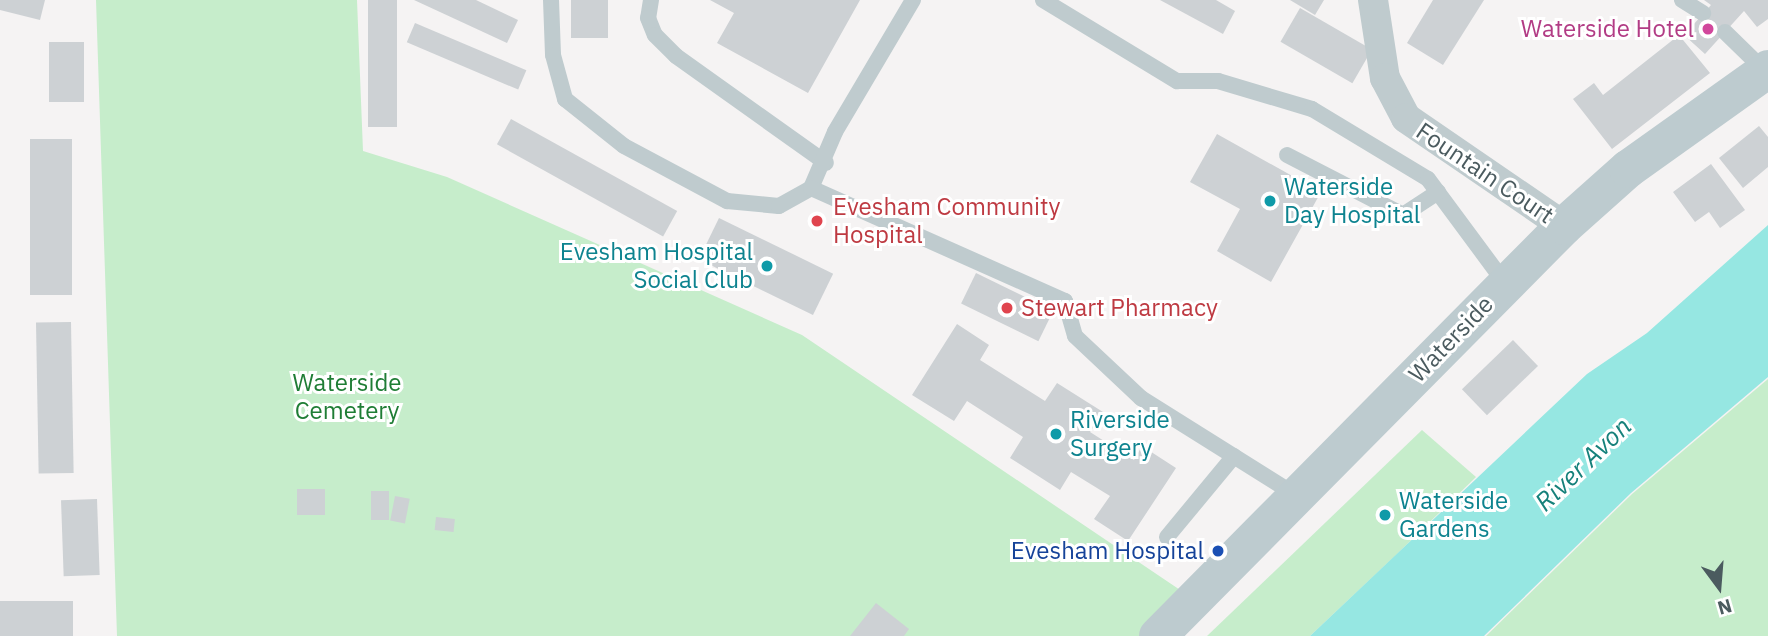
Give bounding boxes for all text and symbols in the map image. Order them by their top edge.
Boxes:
place label: Waterside Hotel [1521,15,1694,43]
marker: Waterside Hotel [1700,21,1716,37]
street label: Fountain Court [1411,117,1559,229]
place label: Waterside Day Hospital [1284,173,1420,229]
place label: Evesham Community Hospital [833,193,1060,249]
marker: Waterside Day Hospital [1262,193,1278,209]
marker: Evesham Community Hospital [807,211,827,231]
place label: Evesham Hospital Social Club [560,238,753,294]
marker: Evesham Hospital Social Club [759,258,775,274]
street label: Waterside [1403,290,1499,388]
place label: Stewart Pharmacy [1021,294,1218,322]
marker: Stewart Pharmacy [999,300,1015,316]
park label: Waterside Cemetery [292,369,402,425]
place label: Riverside Surgery [1070,406,1170,462]
water label: River Avon [1528,411,1638,517]
marker: Riverside Surgery [1048,426,1064,442]
place label: Waterside Gardens [1399,487,1508,543]
marker: Waterside Gardens [1377,507,1393,523]
place label: Evesham Hospital [1011,537,1204,565]
marker: Evesham Hospital [1210,543,1226,559]
north arrow [1684,552,1754,622]
text: N [1715,594,1735,621]

